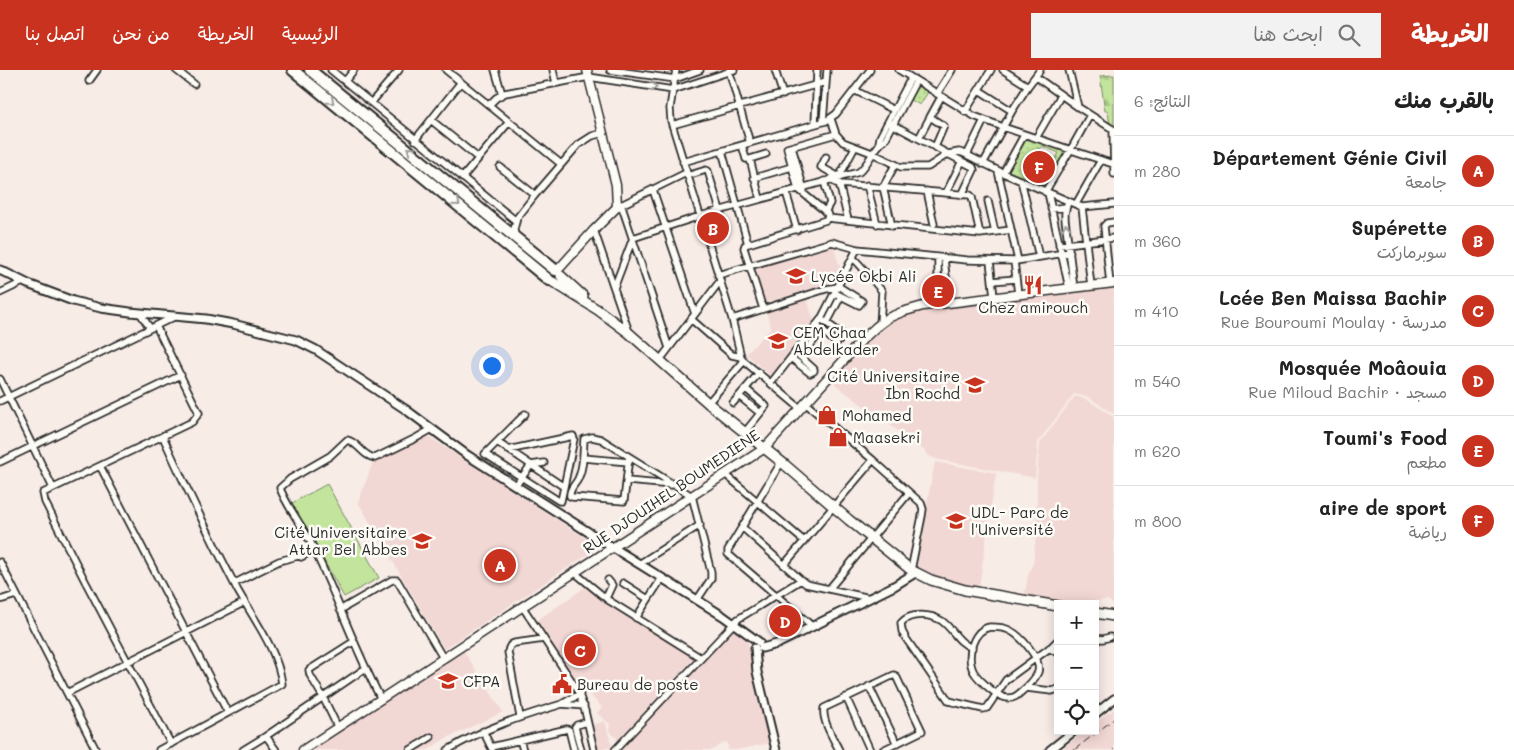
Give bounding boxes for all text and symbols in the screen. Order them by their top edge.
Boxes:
search box [1031,13,1381,58]
text: الخريطة [1411,17,1489,48]
text: اتصل بنا [25,21,85,45]
text: من نحن [113,21,170,45]
text: الخريطة [198,21,254,45]
text: الرئيسية [282,21,338,45]
text: ابحث هنا [1253,21,1323,46]
icon: search [1335,21,1363,49]
one-way arrow [651,81,659,92]
text: بالقرب منك [1394,86,1494,113]
text: النتائج: 6 [1134,90,1191,111]
one-way arrow [325,95,334,104]
text: Département Génie Civil [1212,145,1447,170]
one-way arrow [406,147,415,156]
pin: F [1023,148,1055,186]
text: 280 m [1134,160,1180,181]
text: A [1472,160,1484,181]
text: جامعة [1405,171,1447,192]
one-way arrow [451,198,460,206]
pin: B [697,209,729,247]
text: Supérette [1352,215,1447,240]
one-way arrow [1061,223,1072,231]
text: 360 m [1134,230,1181,251]
text: B [1473,230,1483,251]
text: سوبرماركت [1377,241,1447,262]
school or university icon: Lycée Okbi Ali [785,265,807,287]
place label: Lycée Okbi Ali [811,266,916,286]
pin: E [922,272,954,310]
restaurant icon: Chez amirouch [1022,274,1044,296]
text: Lcée Ben Maissa Bachir [1219,285,1447,310]
place label: Chez amirouch [978,297,1088,317]
text: 410 m [1134,300,1178,321]
text: C [1472,300,1484,321]
text: مدرسة · Rue Bouroumi Moulay [1221,311,1447,332]
place label: CEM Chaa Abdelkader [793,322,879,359]
school or university icon: CEM Chaa Abdelkader [767,330,789,352]
your location [479,353,505,379]
text: Mosquée Moâouia [1279,355,1447,380]
place label: Cité Universitaire Ibn Rochd [827,366,960,403]
text: 540 m [1134,370,1180,391]
text: D [1472,370,1484,391]
school or university icon: Cité Universitaire Ibn Rochd [964,374,986,396]
text: مسجد · Rue Miloud Bachir [1248,381,1447,402]
shop icon: Mohamed [816,404,838,426]
place label: Mohamed [842,405,911,425]
street label: RUE DJOUIHEL BOUMEDIENE [579,424,764,558]
text: Toumi's Food [1323,425,1447,450]
shop icon: Maasekri [827,426,849,448]
place label: Maasekri [853,427,920,447]
text: 620 m [1134,440,1180,461]
text: E [1473,440,1483,461]
text: مطعم [1407,451,1447,472]
text: aire de sport [1319,495,1447,520]
place label: UDL- Parc de l'Université [971,502,1069,539]
school or university icon: UDL- Parc de l'Université [945,510,967,532]
text: 800 m [1134,510,1181,531]
text: F [1473,510,1483,531]
text: رياضة [1409,521,1447,542]
place label: Cité Universitaire Attar Bel Abbes [274,522,407,559]
school or university icon: Cité Universitaire Attar Bel Abbes [411,530,433,552]
pin: A [484,546,516,584]
map controls [1054,600,1099,735]
button: + [1054,600,1099,645]
pin: D [769,602,801,640]
pin: C [564,631,596,669]
button: − [1054,645,1099,690]
school or university icon: CFPA [437,670,459,692]
place label: CFPA [463,671,500,691]
public building icon: Bureau de poste [551,673,573,695]
place label: Bureau de poste [577,674,699,694]
button: locate [1054,690,1099,735]

